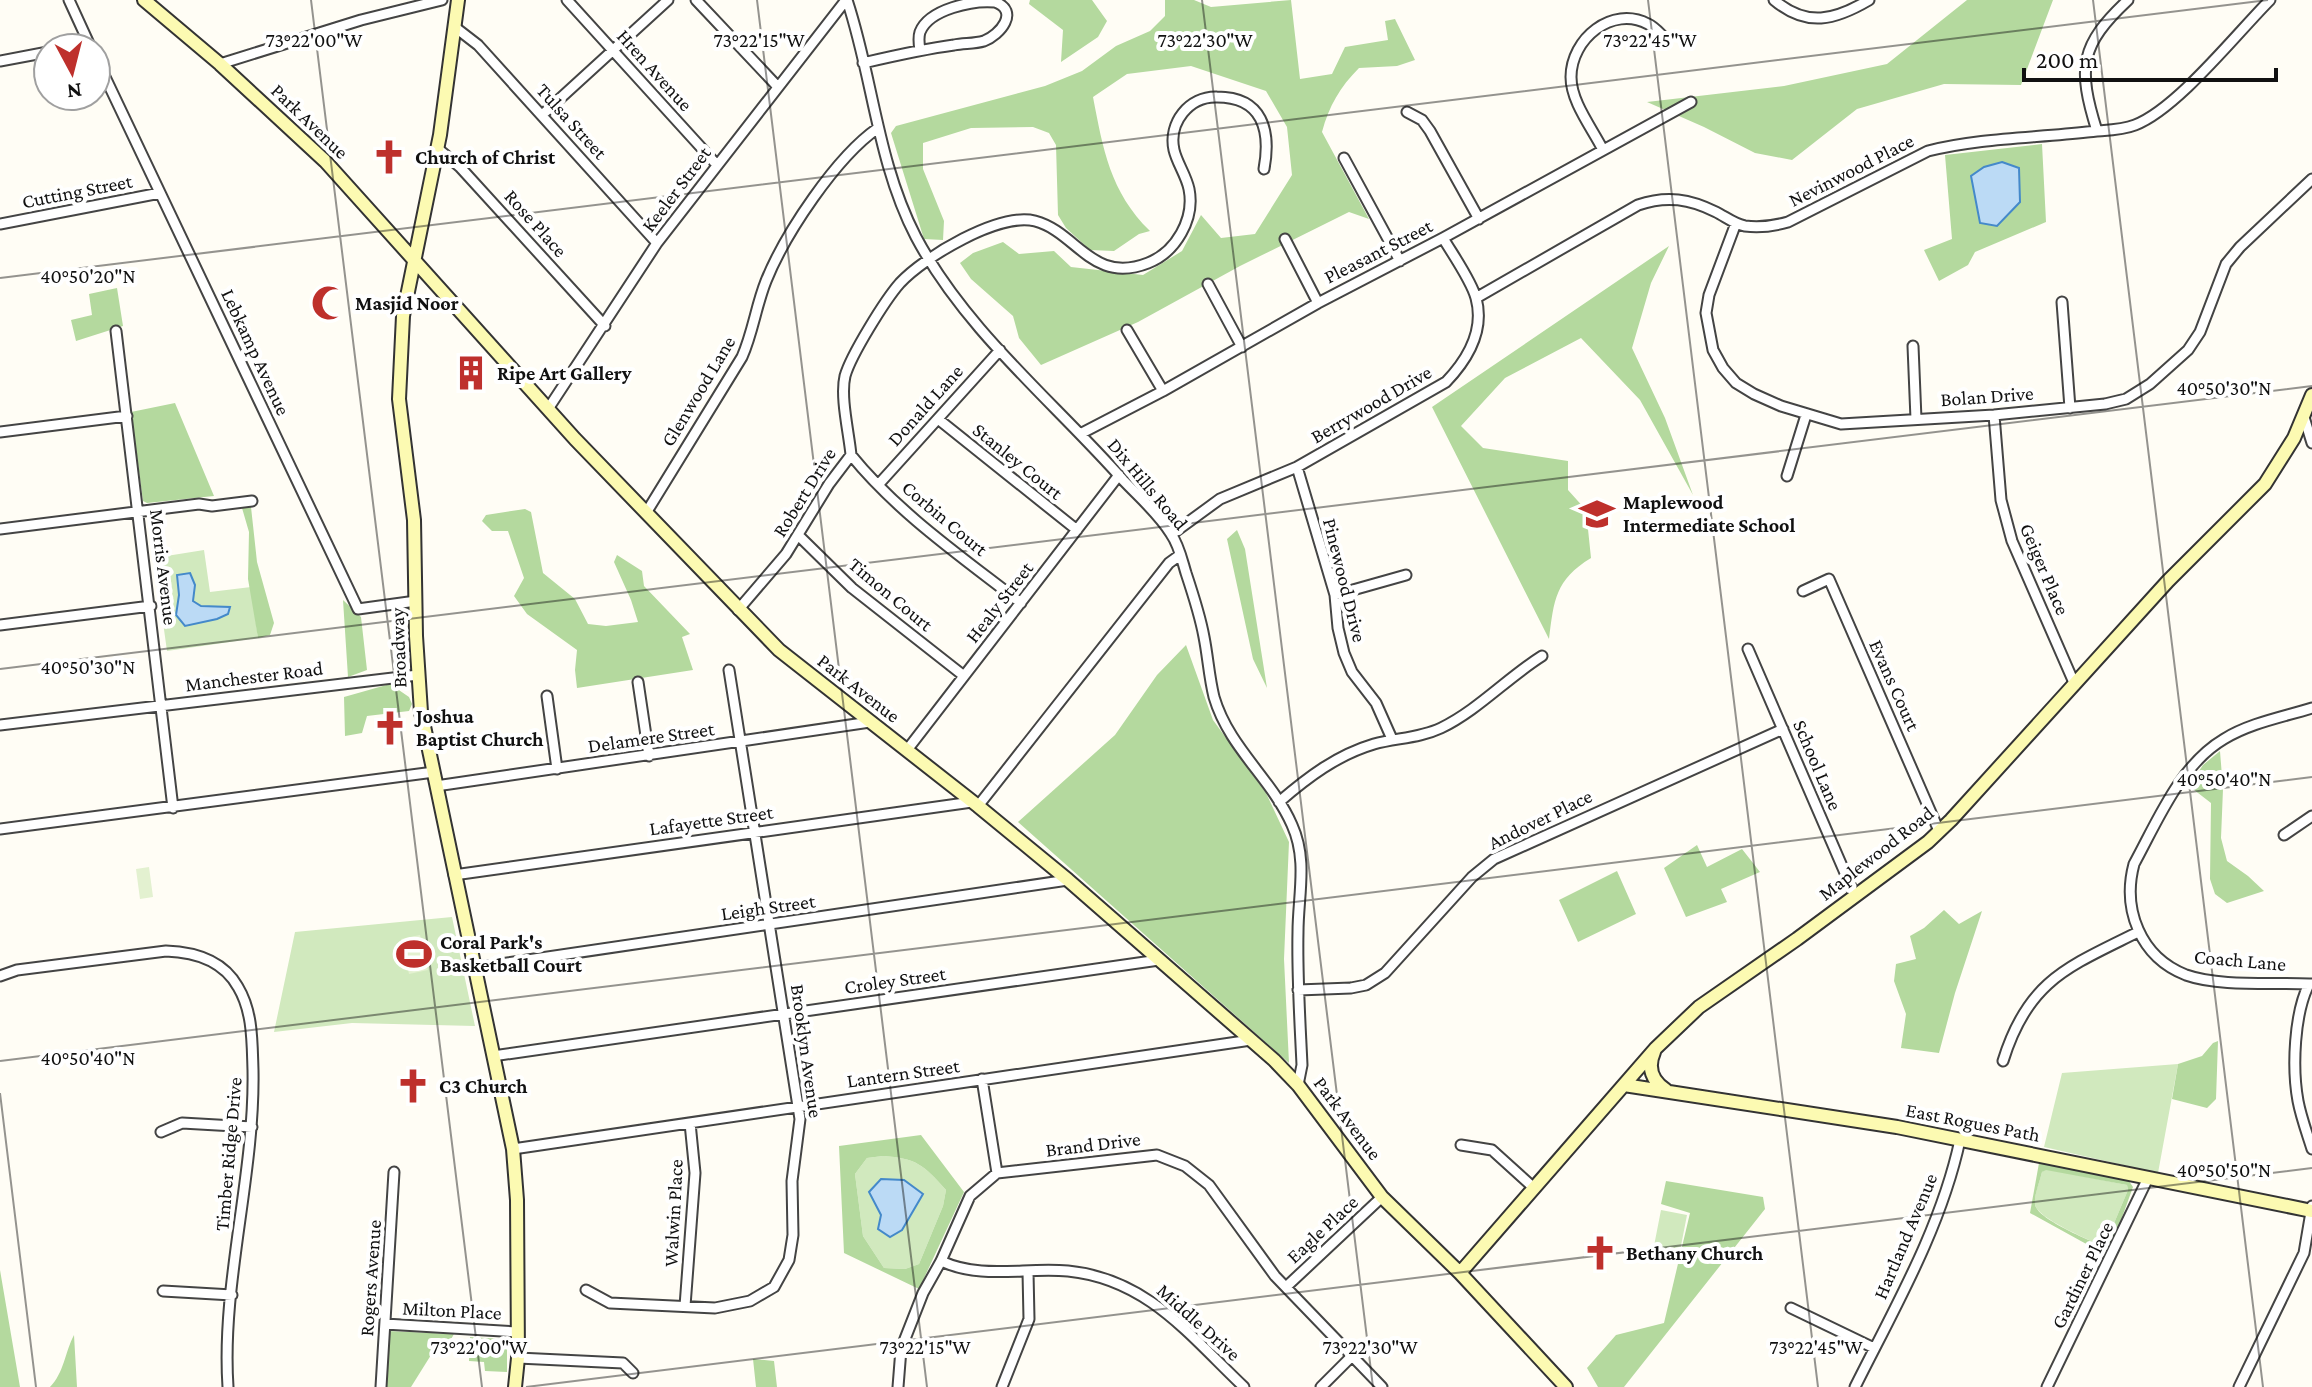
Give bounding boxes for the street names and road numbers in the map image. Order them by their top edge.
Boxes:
street label: Hren Avenue [613,25,697,115]
street label: Park Avenue [267,79,353,163]
street label: Tulsa Street [532,79,612,164]
street label: Nevinwood Place [1785,129,1917,211]
street label: Keeler Street [637,142,715,236]
street label: Cutting Street [20,169,135,213]
street label: Rose Place [500,185,572,261]
street label: Pleasant Street [1320,214,1436,288]
street label: Lebkamp Avenue [216,285,295,419]
street label: Glenwood Lane [656,332,740,450]
street label: Donald Lane [883,360,967,450]
street label: Berrywood Drive [1307,360,1436,448]
street label: Bolan Drive [1940,382,2035,410]
street label: Stanley Court [968,418,1067,505]
street label: Dix Hills Road [1103,434,1193,535]
street label: Robert Drive [768,443,840,541]
street label: Corbin Court [898,476,992,560]
street label: Morris Avenue [146,508,182,626]
street label: Pinewood Drive [1319,516,1371,644]
street label: Geiger Place [2015,520,2074,619]
street label: Timon Court [845,553,938,636]
street label: Healy Street [961,557,1038,647]
street label: Broadway [386,607,411,689]
street label: Evans Court [1865,636,1925,734]
street label: Park Avenue [814,649,905,727]
street label: Manchester Road [184,657,325,695]
street label: Delamere Street [586,717,716,757]
street label: School Lane [1789,717,1847,814]
street label: Andover Place [1485,784,1596,854]
street label: Lafayette Street [648,800,775,841]
street label: Maplewood Road [1814,801,1939,905]
street label: Leigh Street [719,889,817,925]
street label: Coach Lane [2193,945,2287,975]
street label: Croley Street [843,962,948,999]
street label: Brooklyn Avenue [786,983,827,1120]
street label: Lantern Street [845,1054,961,1092]
street label: Park Avenue [1310,1072,1386,1164]
street label: Timber Ridge Drive [210,1076,247,1232]
street label: East Rogues Path [1904,1098,2042,1147]
street label: Brand Drive [1044,1127,1142,1161]
street label: Walwin Place [659,1158,687,1268]
street label: Hartland Avenue [1869,1170,1941,1302]
street label: Eagle Place [1282,1190,1363,1268]
street label: Gardiner Place [2047,1218,2117,1332]
street label: Rogers Avenue [355,1219,386,1337]
street label: Middle Drive [1153,1279,1245,1365]
street label: Milton Place [402,1296,502,1324]

